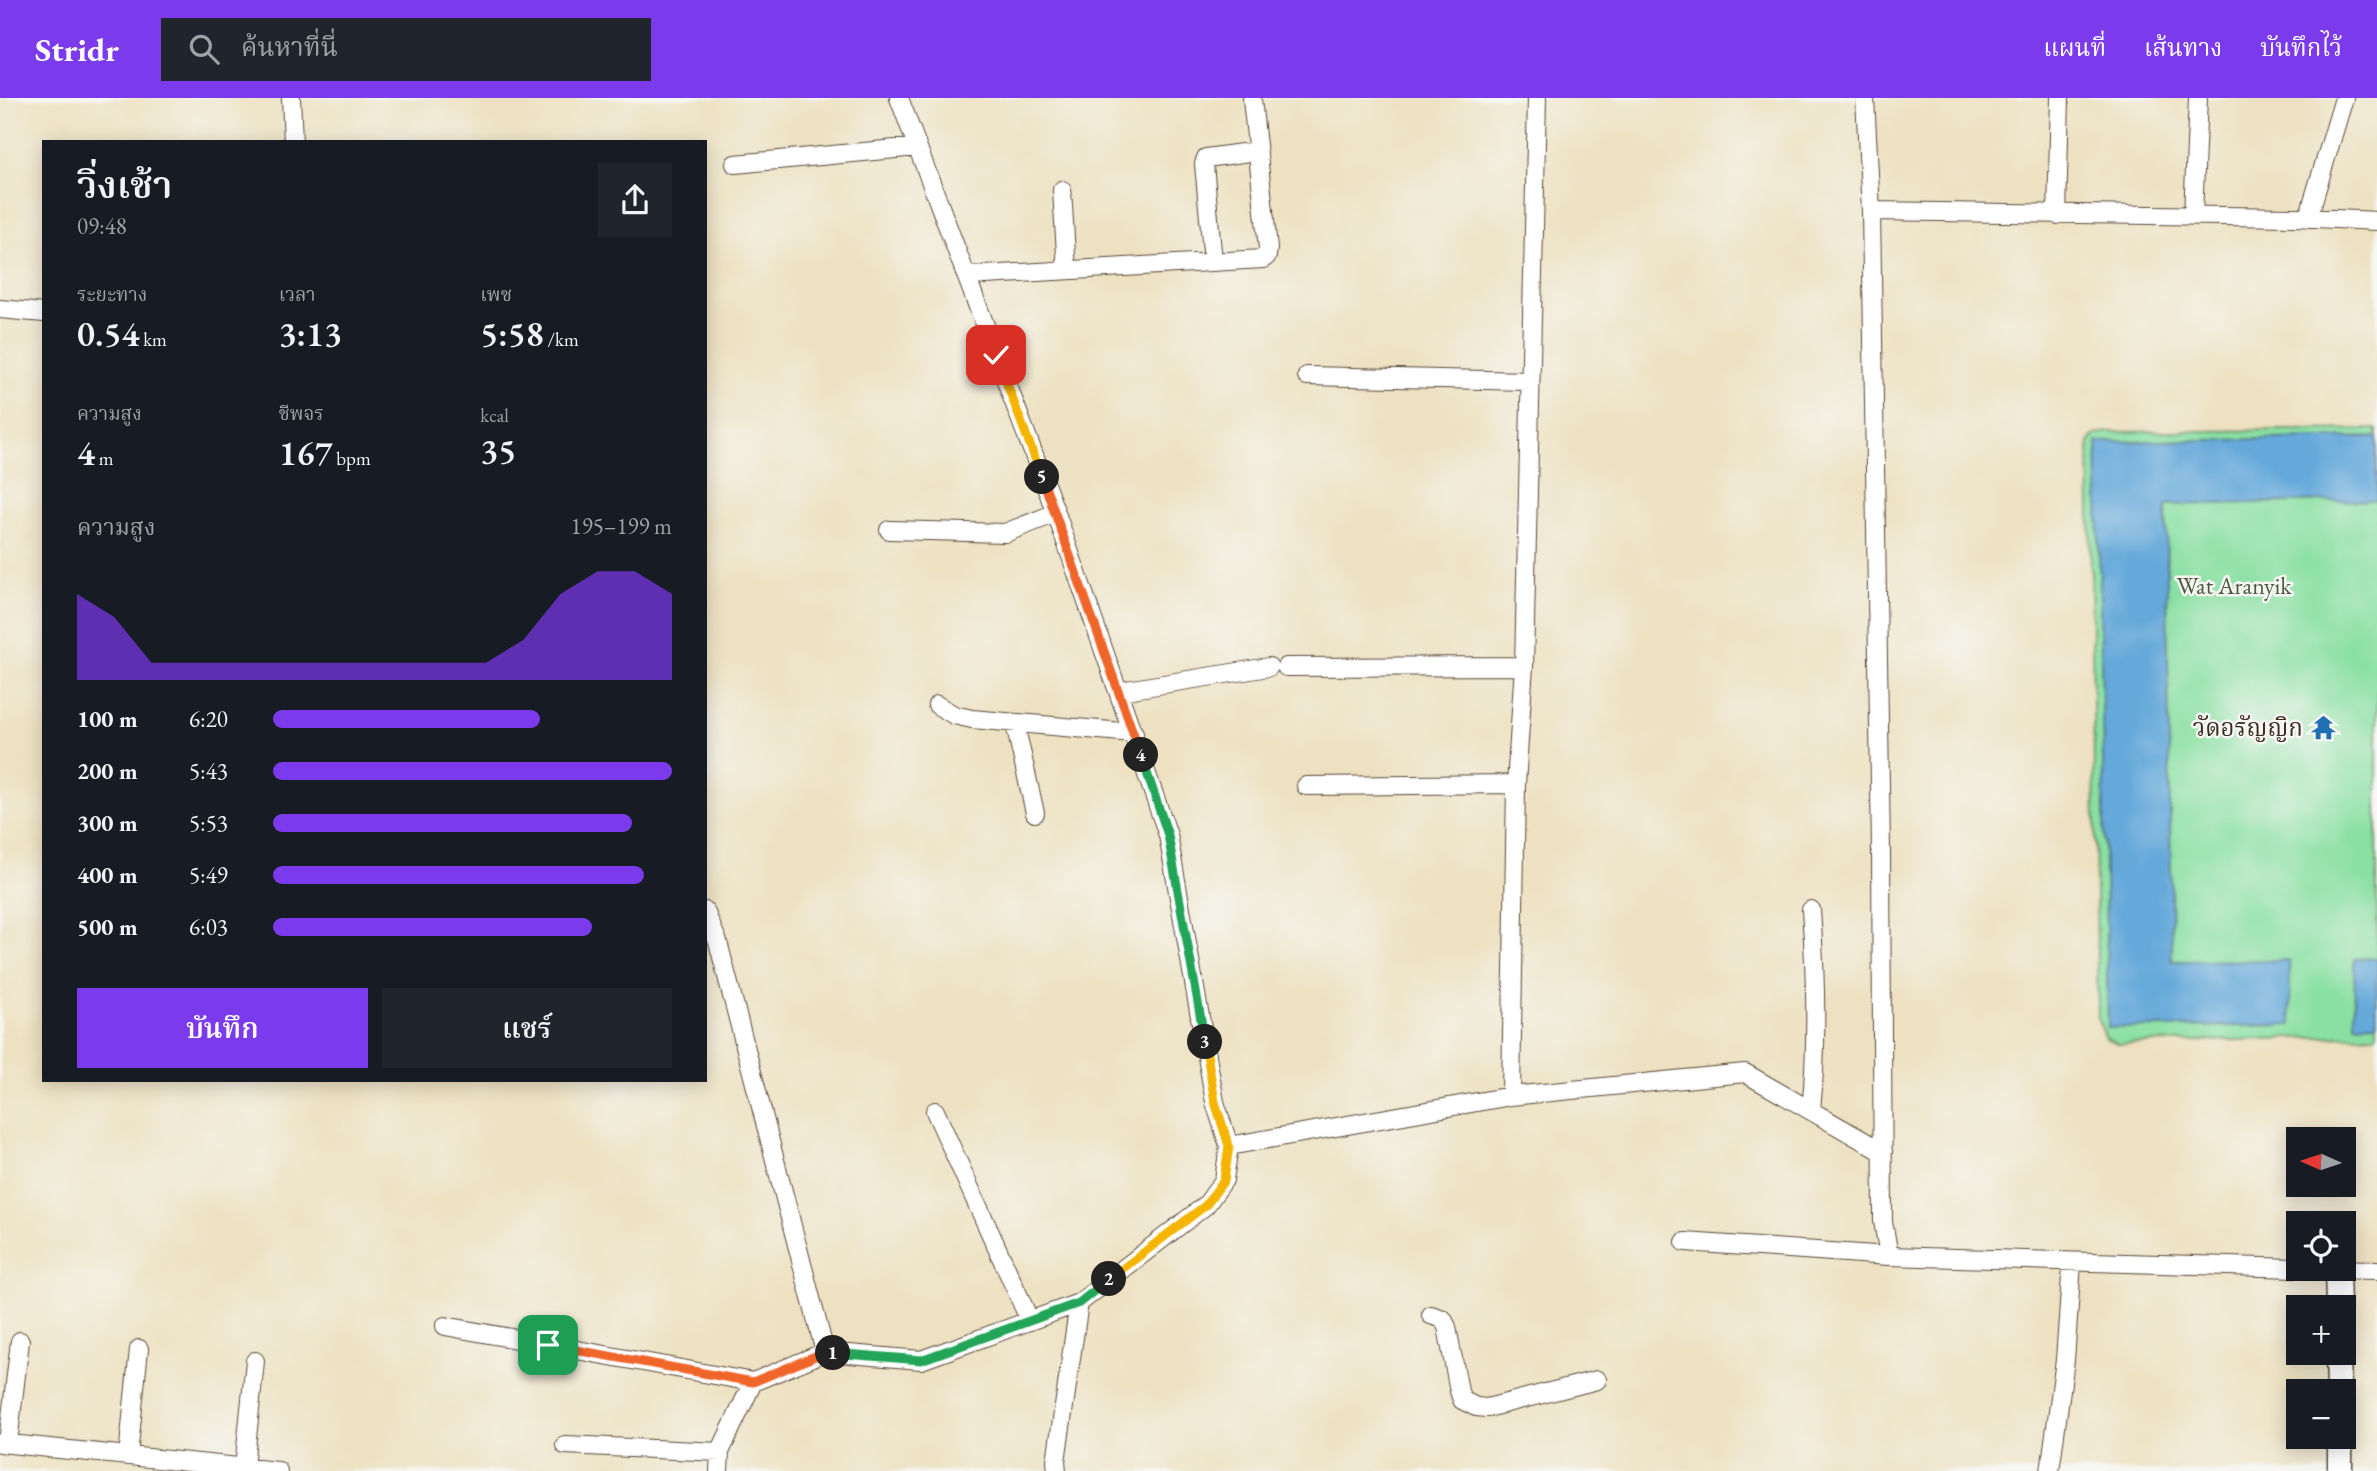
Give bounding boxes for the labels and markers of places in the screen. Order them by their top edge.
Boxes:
pin [966,325,1026,385]
pin: 5 [1024,460,1060,494]
place label: วัดอรัญญิก [2193,712,2303,743]
temple icon: วัดอรัญญิก [2309,714,2337,742]
pin: 4 [1124,738,1158,772]
pin: 3 [1188,1024,1222,1060]
pin: 2 [1092,1262,1126,1296]
pin [518,1315,578,1375]
pin: 1 [816,1336,850,1370]

